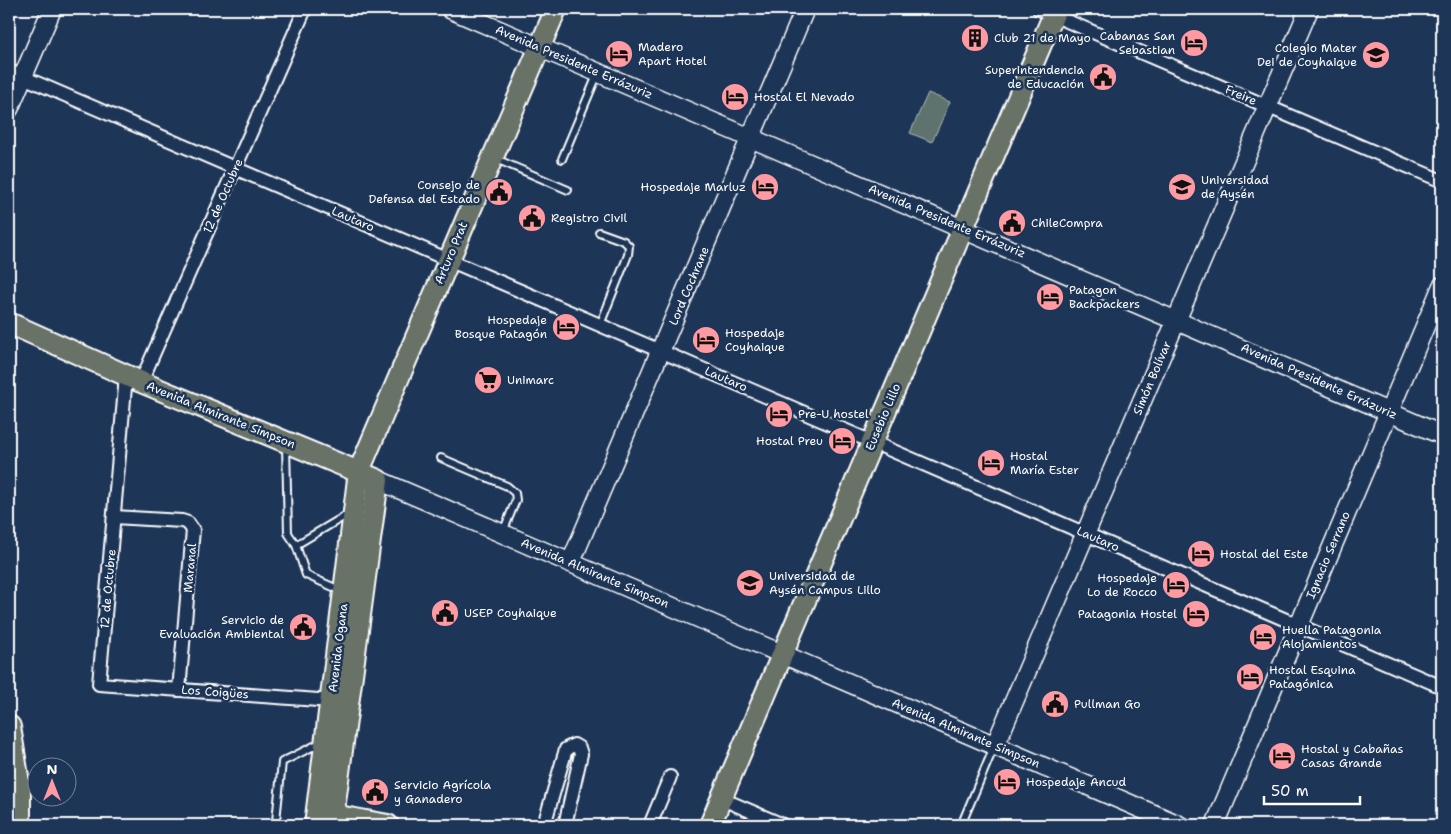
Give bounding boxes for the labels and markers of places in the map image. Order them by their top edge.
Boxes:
building icon: Club 21 de Mayo [960,23,990,53]
place label: Cabanas San Sebastian [1100,28,1175,58]
hotel icon: Cabanas San Sebastian [1179,28,1209,58]
place label: Club 21 de Mayo [994,30,1091,46]
hotel icon: Madero Apart Hotel [604,39,634,69]
place label: Madero Apart Hotel [638,39,707,69]
place label: Colegio Mater Dei de Coyhaique [1257,40,1357,70]
school or university icon: Colegio Mater Dei de Coyhaique [1361,40,1391,70]
place label: Superintendencia de Educación [985,62,1085,92]
public building icon: Superintendencia de Educación [1088,62,1118,92]
hotel icon: Hostal El Nevado [720,82,750,112]
place label: Hostal El Nevado [754,89,854,105]
hotel icon: Hospedaje Marluz [750,172,780,202]
school or university icon: Universidad de Aysén [1167,172,1197,202]
place label: Universidad de Aysén [1201,172,1269,202]
place label: Consejo de Defensa del Estado [368,177,480,207]
public building icon: Consejo de Defensa del Estado [484,177,514,207]
place label: Hospedaje Marluz [641,179,746,195]
public building icon: Registro Civil [517,203,547,233]
public building icon: ChileCompra [997,208,1027,238]
place label: Registro Civil [551,210,628,226]
place label: ChileCompra [1031,215,1103,231]
hotel icon: Patagon Backpackers [1035,282,1065,312]
place label: Patagon Backpackers [1069,282,1140,312]
place label: Hospedaje Bosque Patagón [455,312,547,342]
hotel icon: Hospedaje Bosque Patagón [551,312,581,342]
hotel icon: Hospedaje Coyhaique [691,325,721,355]
place label: Hospedaje Coyhaique [725,325,785,355]
supermarket icon: Unimarc [473,365,503,395]
place label: Unimarc [507,372,554,388]
hotel icon: Pre-U hostel [764,399,794,429]
place label: Pre-U hostel [798,406,869,422]
hotel icon: Hostal Preu [827,426,857,456]
place label: Hostal Preu [756,433,823,449]
hotel icon: Hostal María Ester [976,448,1006,478]
place label: Hostal María Ester [1010,448,1079,478]
hotel icon: Hostal del Este [1186,539,1216,569]
place label: Hostal del Este [1220,546,1308,562]
school or university icon: Universidad de Aysén Campus Lillo [735,568,765,598]
place label: Universidad de Aysén Campus Lillo [769,568,881,598]
place label: Hospedaje Lo de Rocco [1087,570,1157,600]
hotel icon: Hospedaje Lo de Rocco [1161,570,1191,600]
public building icon: USEP Coyhaique [430,598,460,628]
hotel icon: Patagonia Hostel [1181,599,1211,629]
place label: USEP Coyhaique [464,605,557,621]
place label: Patagonia Hostel [1078,606,1177,622]
place label: Servicio de Evaluación Ambiental [159,612,284,642]
public building icon: Servicio de Evaluación Ambiental [288,612,318,642]
hotel icon: Huella Patagonia Alojamientos [1248,622,1278,652]
place label: Huella Patagonia Alojamientos [1282,622,1382,652]
hotel icon: Hostal Esquina Patagónica [1235,662,1265,692]
place label: Hostal Esquina Patagónica [1269,662,1356,692]
public building icon: Pullman Go [1040,689,1070,719]
place label: Pullman Go [1074,696,1141,712]
hotel icon: Hostal y Cabañas Casas Grande [1267,741,1297,771]
place label: Hostal y Cabañas Casas Grande [1301,741,1403,771]
hotel icon: Hospedaje Ancud [992,767,1022,797]
place label: Hospedaje Ancud [1026,774,1126,790]
public building icon: Servicio Agrícola y Ganadero [360,777,390,807]
place label: Servicio Agrícola y Ganadero [394,777,492,807]

